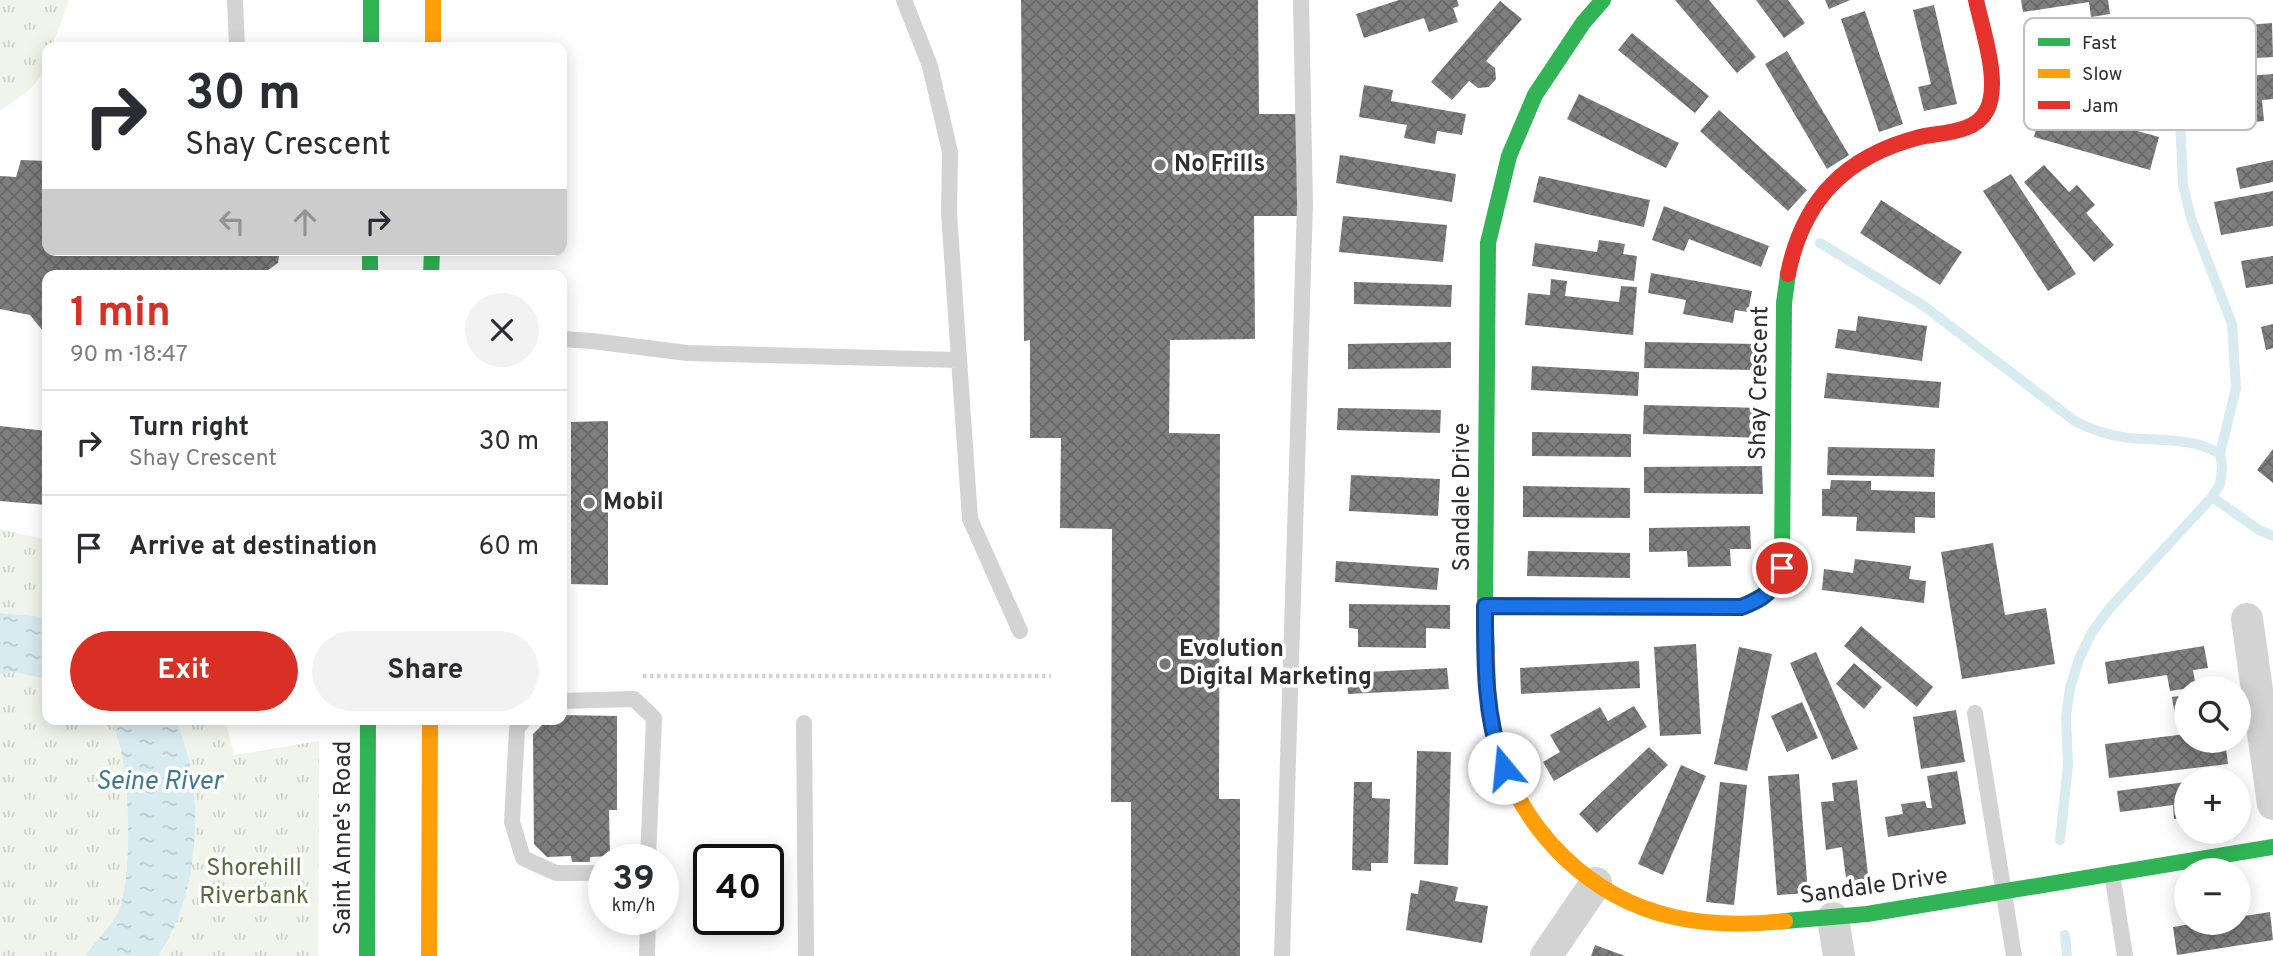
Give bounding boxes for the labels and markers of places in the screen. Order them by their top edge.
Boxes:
place label: No Frills [1174,150,1265,180]
marker: No Frills [1152,157,1168,173]
place label: Mobil [603,488,664,518]
marker: Mobil [581,495,597,511]
pin [1752,538,1812,598]
place label: Evolution Digital Marketing [1179,635,1372,693]
marker: Evolution Digital Marketing [1157,656,1173,672]

